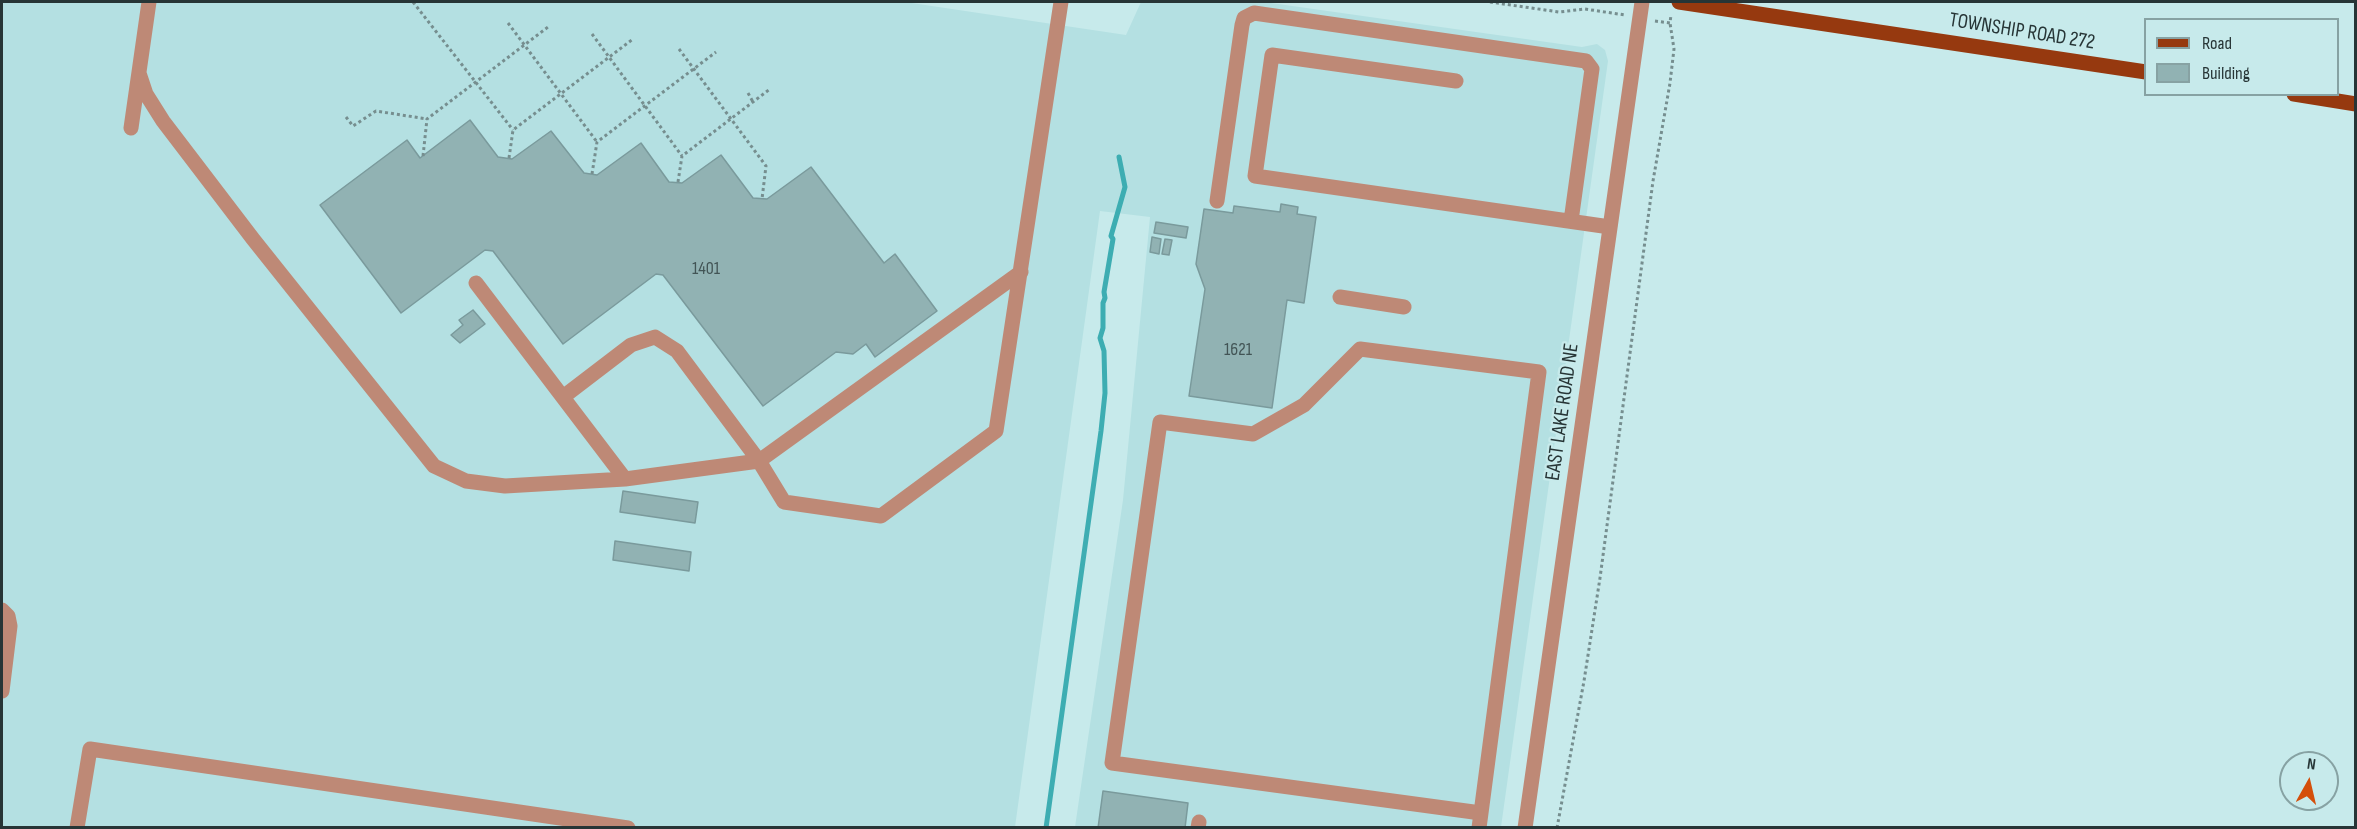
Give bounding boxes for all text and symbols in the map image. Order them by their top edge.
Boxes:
street label: TOWNSHIP ROAD 272 [1947,8,2097,56]
legend [2144,18,2339,96]
text: Road [2202,33,2232,54]
text: Building [2202,63,2250,84]
house number: 1401 [692,258,720,280]
house number: 1621 [1224,339,1252,361]
street label: EAST LAKE ROAD NE [1541,342,1585,482]
north arrow [2279,751,2339,811]
text: N [2306,755,2317,775]

